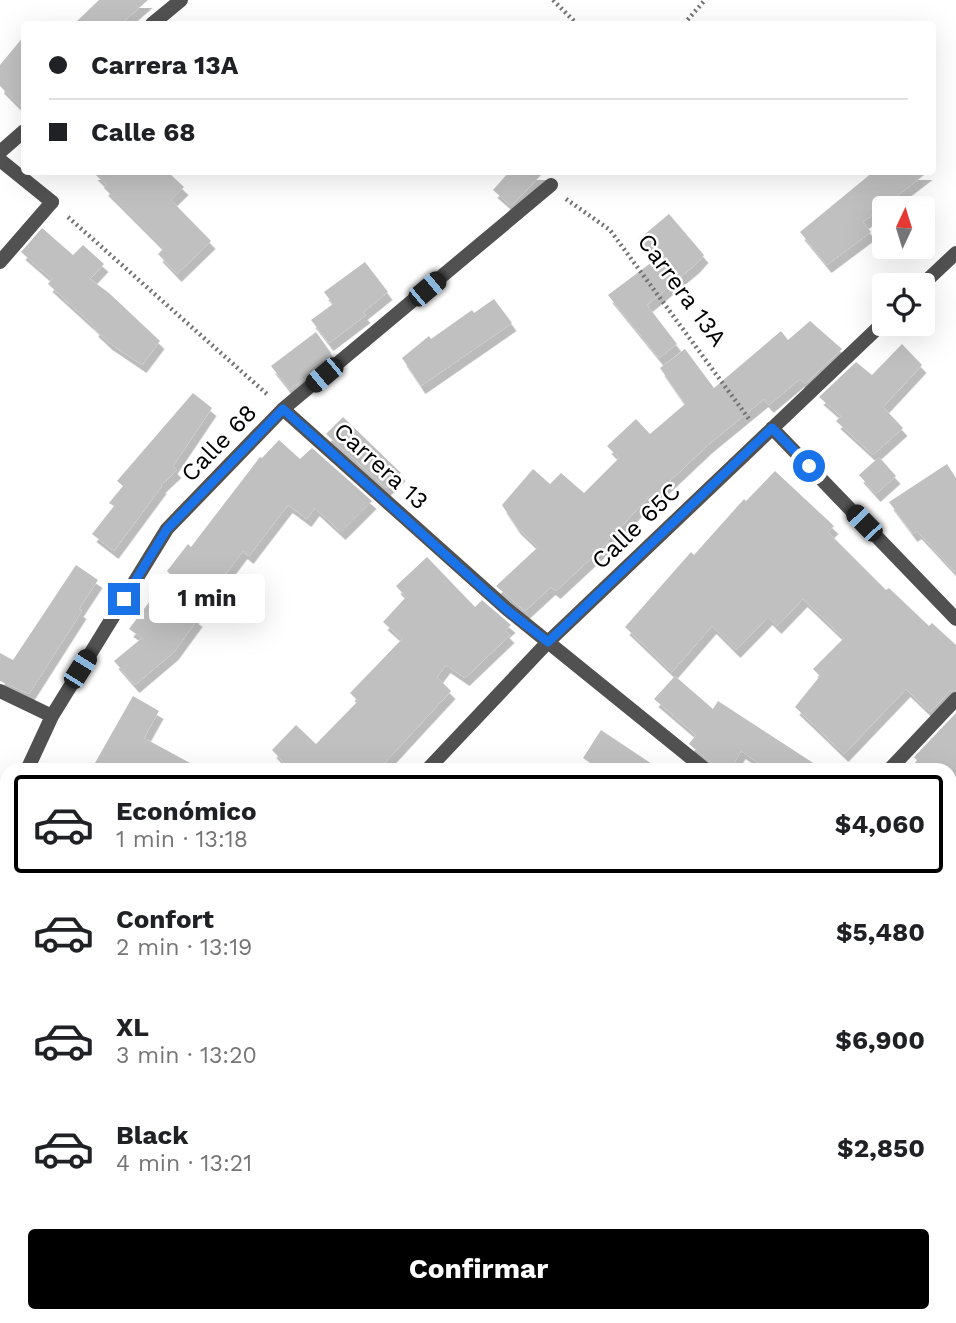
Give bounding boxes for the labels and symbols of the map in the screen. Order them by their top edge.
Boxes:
north arrow [872,196,934,259]
street label: Carrera 13A [632,228,732,352]
car [405,267,450,311]
car [302,353,347,397]
street label: Calle 68 [176,399,262,487]
street label: Carrera 13 [328,417,434,515]
route start [793,450,825,482]
street label: Calle 65C [586,477,686,575]
car [842,501,887,545]
callout: 1 min [148,574,264,624]
route end [108,583,140,615]
car [60,646,101,692]

